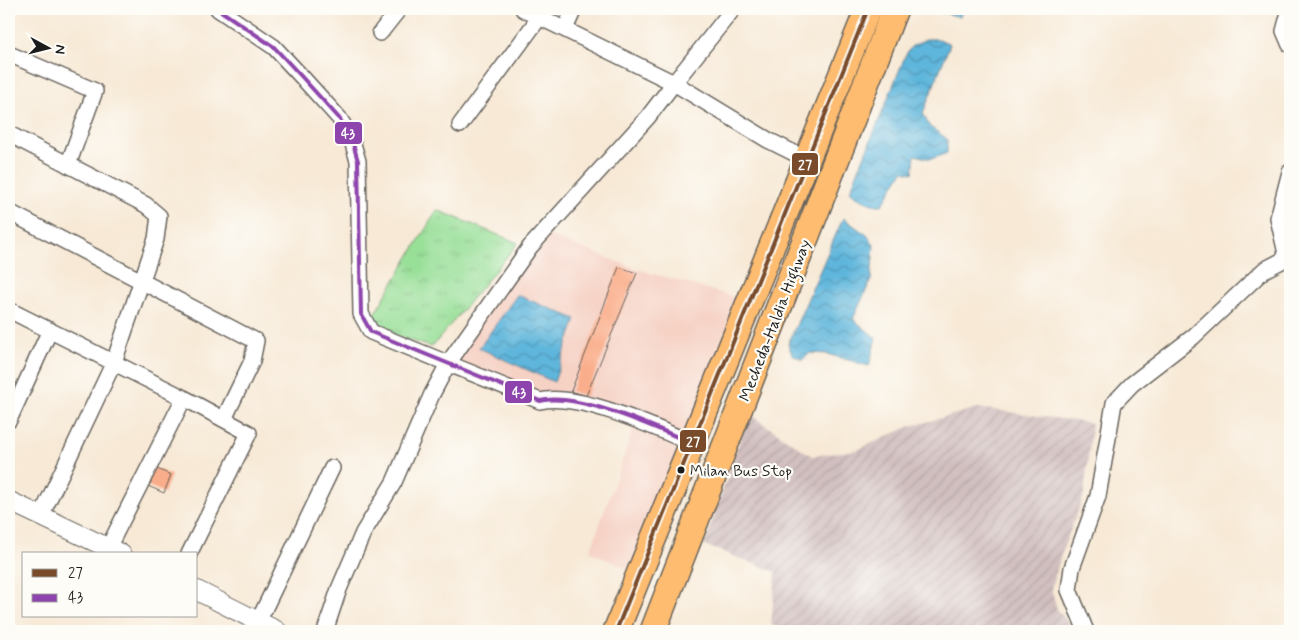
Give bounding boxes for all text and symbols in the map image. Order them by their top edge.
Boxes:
north arrow [22,22,72,72]
text: N [50,44,69,55]
line badge: 43 [334,121,363,145]
text: 43 [341,125,355,143]
line badge: 27 [791,152,819,176]
text: 27 [798,156,812,174]
street label: Mecheda-Haldia Highway [735,236,817,405]
line badge: 43 [504,380,533,404]
text: 43 [512,384,526,402]
line badge: 27 [679,429,707,453]
text: 27 [686,433,700,451]
place label: Milan Bus Stop [690,462,792,482]
marker: Milan Bus Stop [676,465,686,475]
legend [22,552,198,618]
text: 27 [68,564,83,584]
text: 43 [68,588,83,608]

